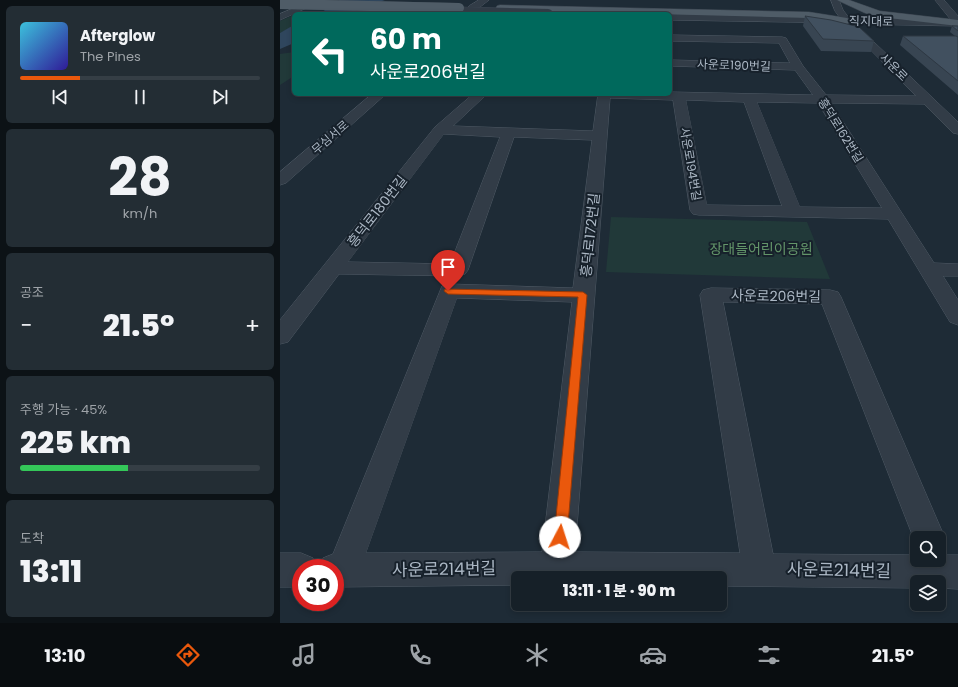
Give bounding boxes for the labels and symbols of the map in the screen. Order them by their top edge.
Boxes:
street label: 직지대로 [849,12,893,30]
street label: 사운로 [876,49,912,85]
street label: 사운로190번길 [697,55,771,75]
street label: 흥덕로162번길 [814,94,868,166]
street label: 무심서로 [308,116,352,158]
street label: 사운로194번길 [676,126,706,202]
street label: 흥덕로180번길 [342,171,412,251]
street label: 흥덕로172번길 [576,192,604,278]
park label: 장대들어린이공원 [709,239,813,259]
pin [431,250,465,291]
street label: 사운로206번길 [731,285,821,307]
position arrow [539,516,581,558]
street label: 사운로214번길 [392,556,496,582]
street label: 사운로214번길 [787,557,891,583]
speed limit sign: 30 [292,559,344,611]

